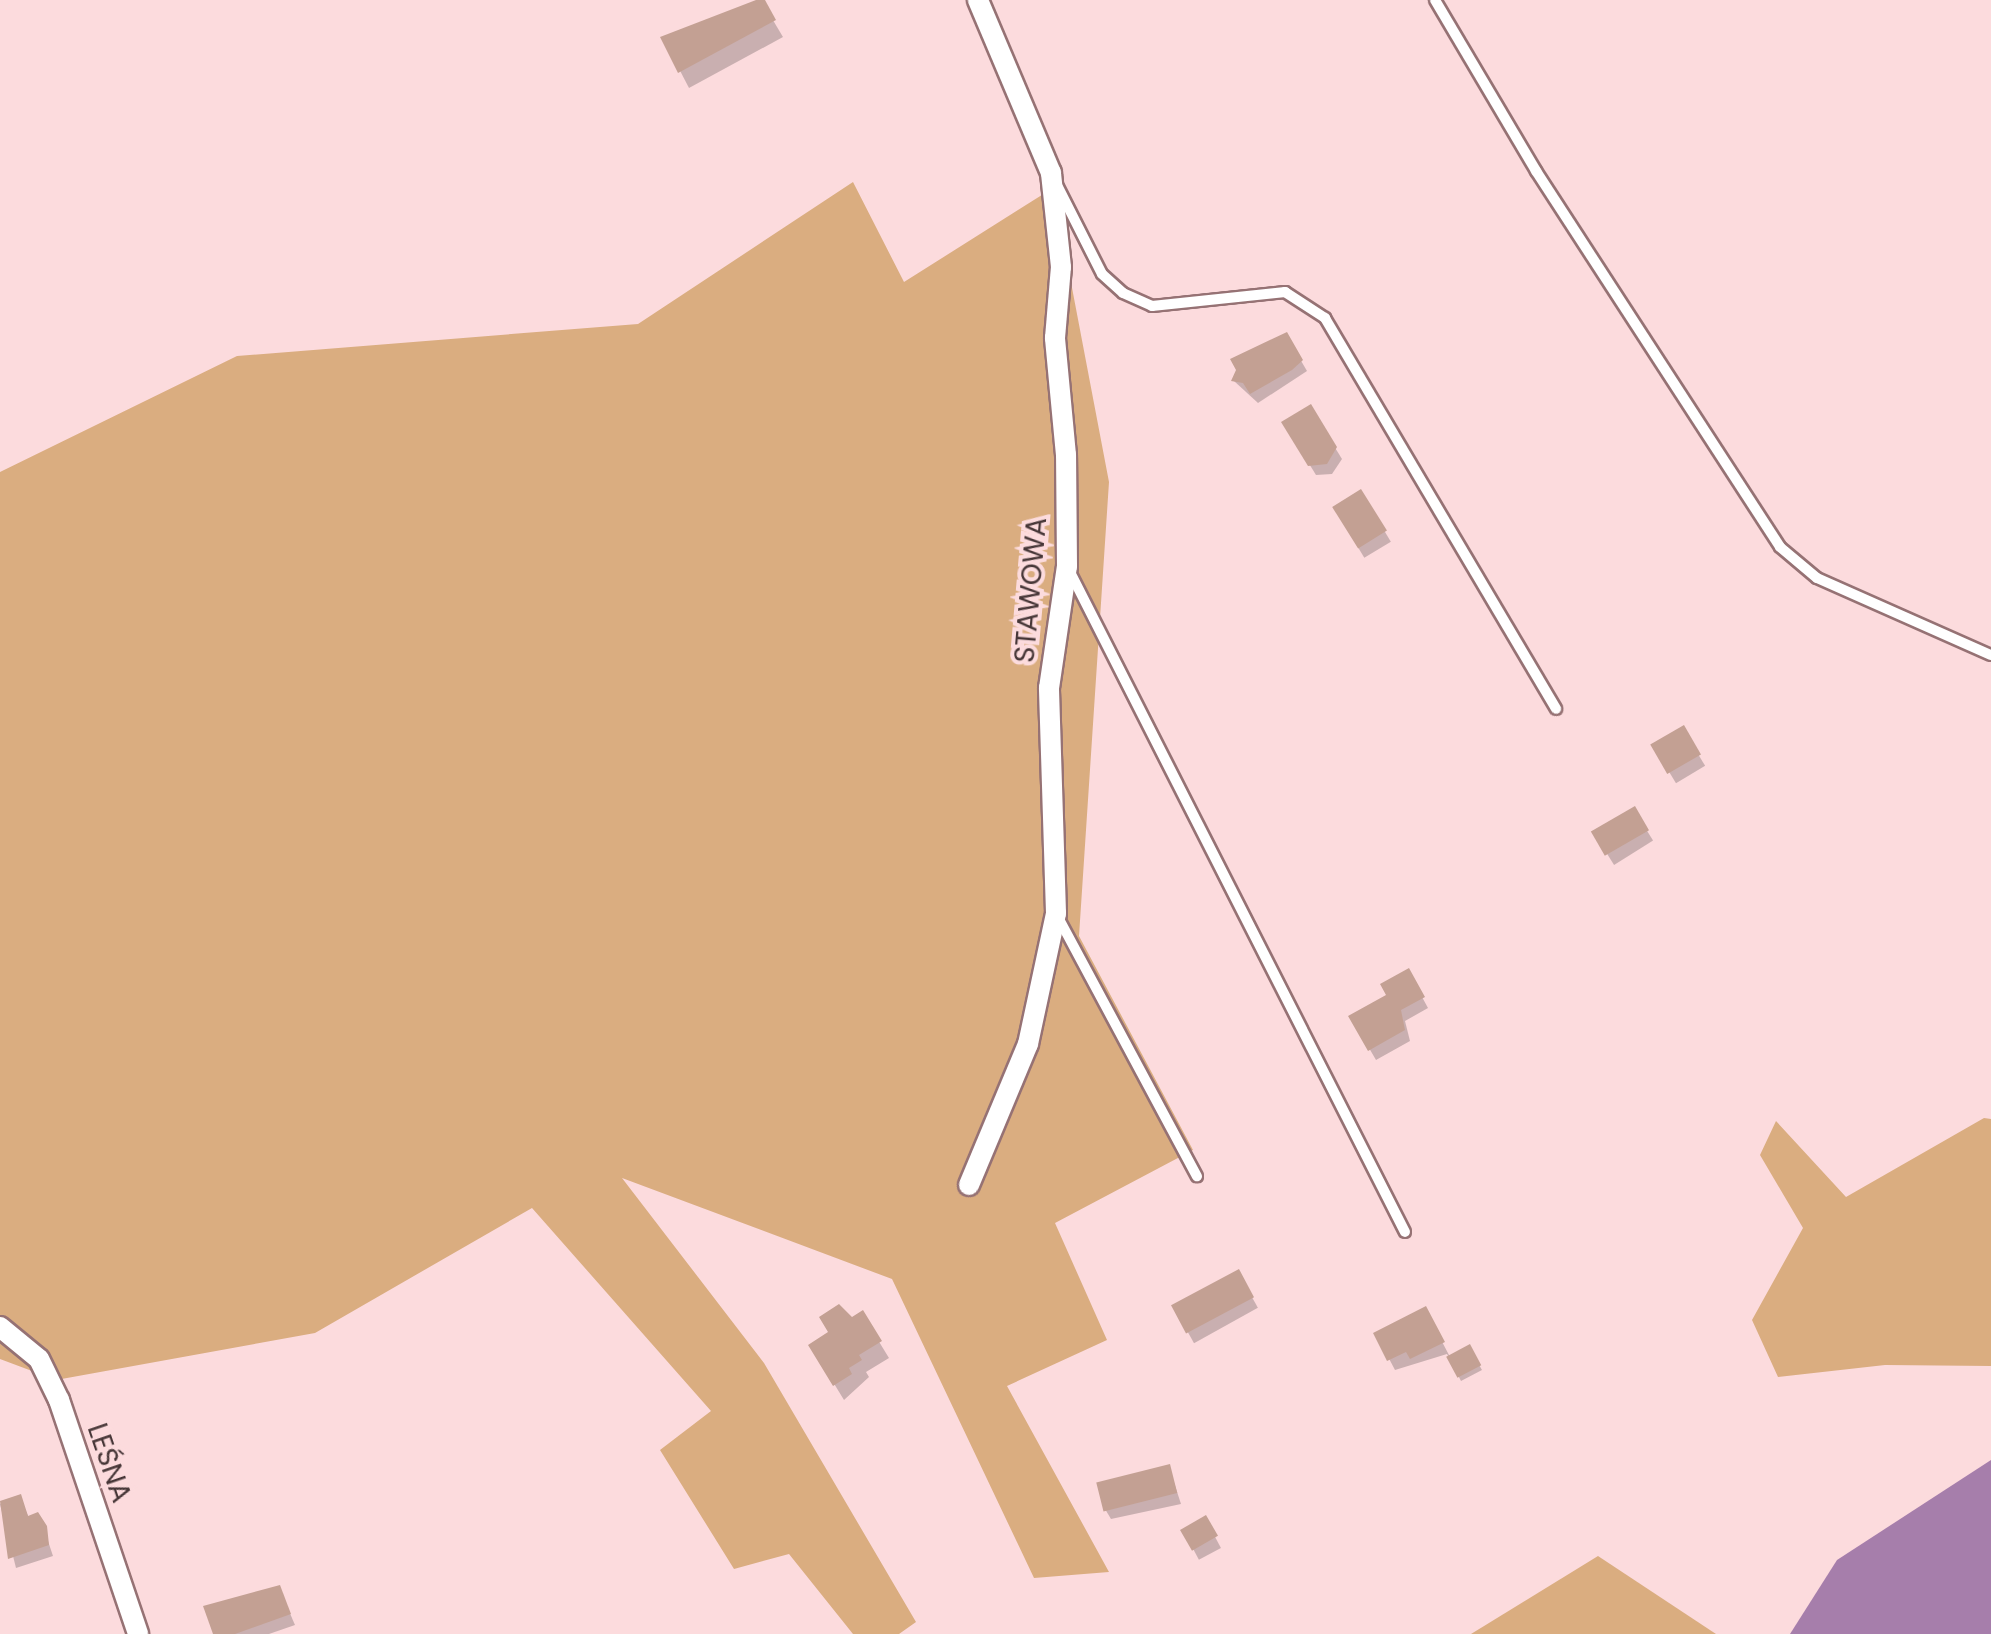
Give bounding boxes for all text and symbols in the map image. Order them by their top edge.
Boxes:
street label: STAWOWA [1008,516,1054,664]
street label: LEŚNA [80,1419,138,1507]

